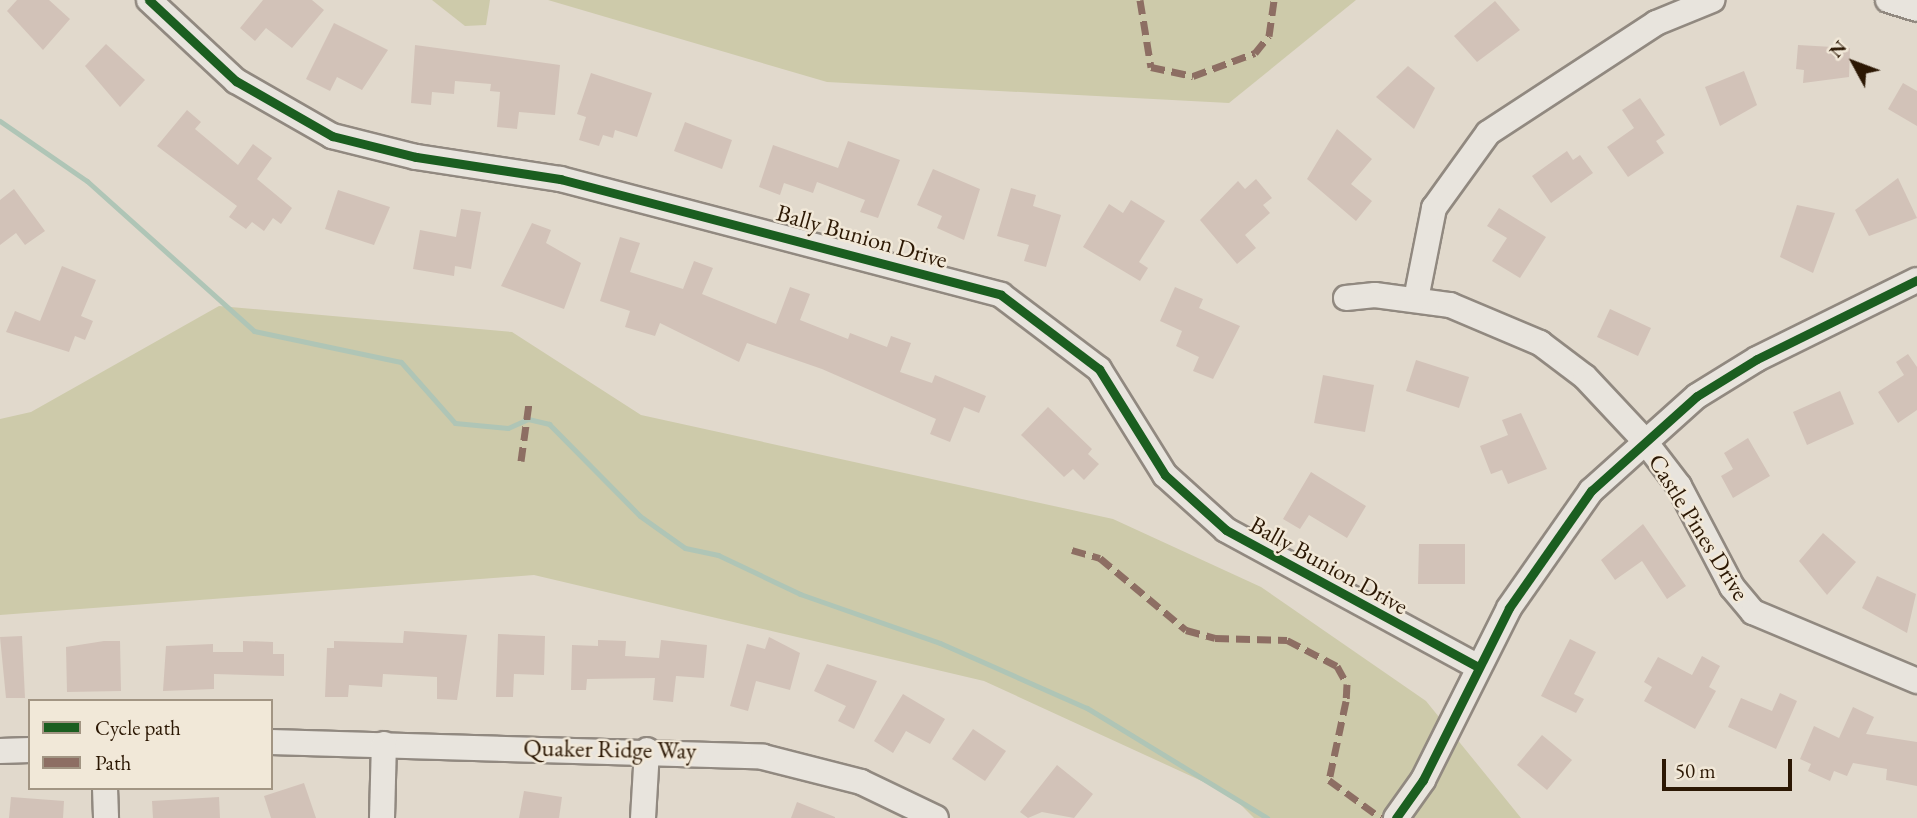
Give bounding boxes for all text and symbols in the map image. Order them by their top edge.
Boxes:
north arrow [1819,28,1889,98]
text: N [1823,35,1852,63]
street label: Bally Bunion Drive [773,198,951,274]
street label: Castle Pines Drive [1643,449,1755,605]
street label: Bally Bunion Drive [1245,510,1413,620]
legend [28,699,273,790]
text: Cycle path [95,714,181,741]
street label: Quaker Ridge Way [523,733,697,765]
scale bar [1665,744,1794,788]
text: Path [95,749,131,776]
text: 50 m [1675,757,1716,784]

